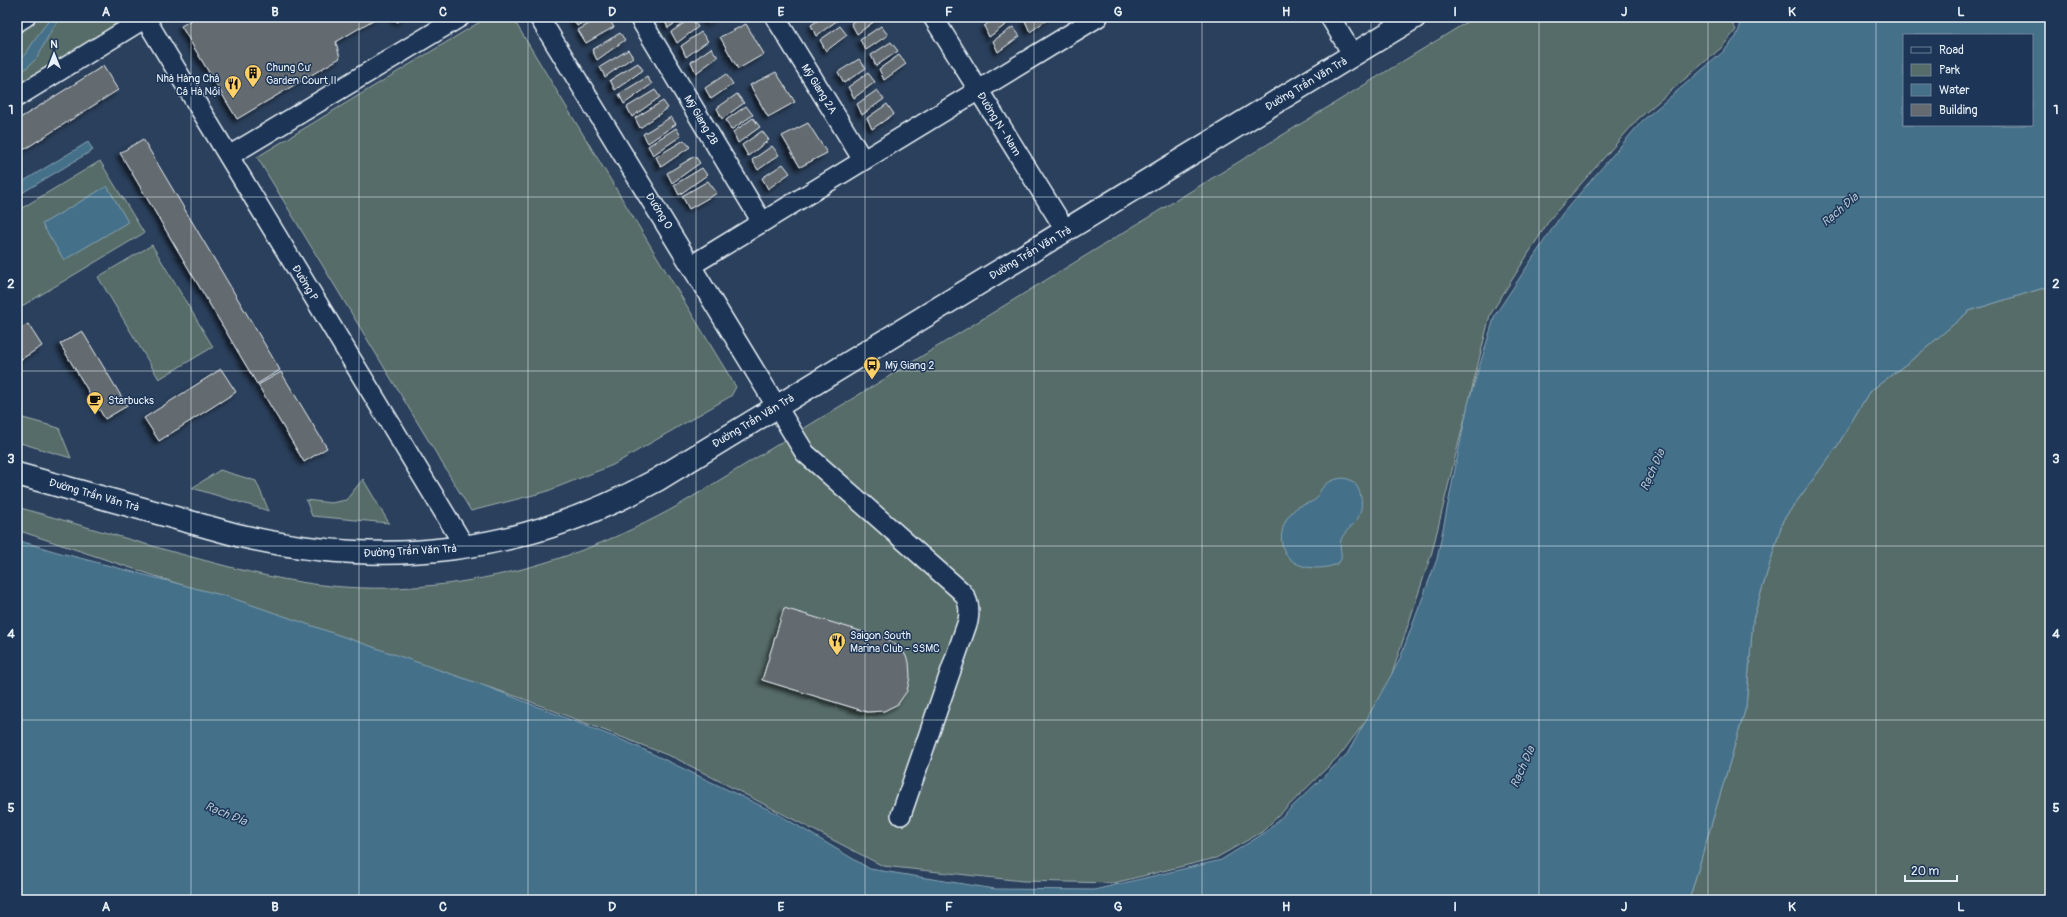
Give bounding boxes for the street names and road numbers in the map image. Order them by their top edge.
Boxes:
street label: Đường Trần Văn Trà [1262,54,1349,114]
street label: Mỹ Giang 2A [799,62,839,116]
street label: Đường N - Nam [974,90,1024,158]
street label: Mỹ Giang 2B [681,93,721,147]
street label: Đường O [643,190,675,232]
street label: Đường Trần Văn Trà [986,223,1073,283]
street label: Đường P [289,263,321,303]
street label: Đường Trần Văn Trà [709,391,796,451]
street label: Đường Trần Văn Trà [47,475,141,514]
street label: Đường Trần Văn Trà [363,541,457,560]

